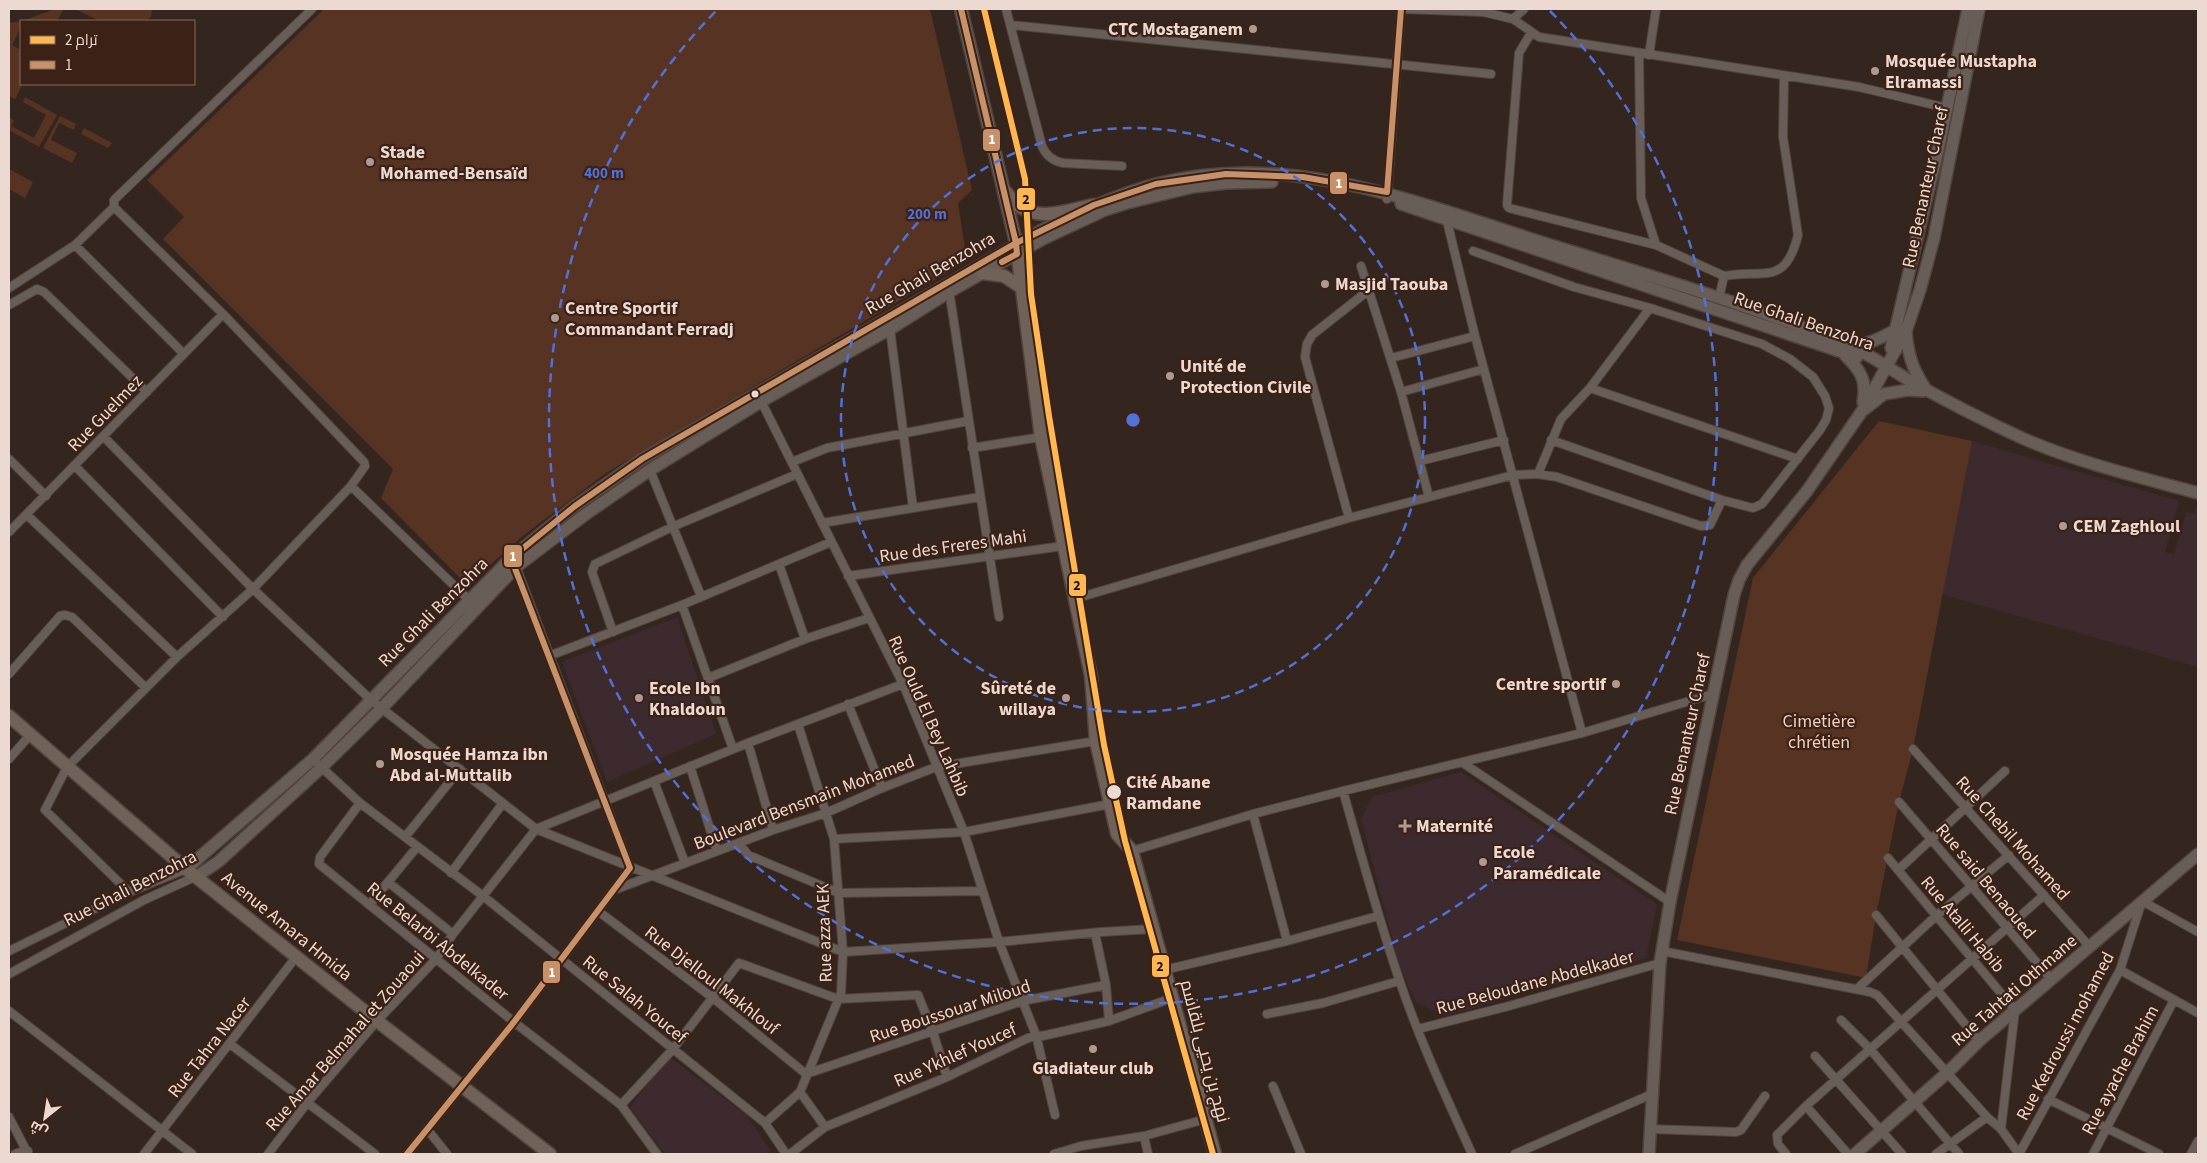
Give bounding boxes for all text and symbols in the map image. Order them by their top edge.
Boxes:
place label: CTC Mostaganem [1108,17,1243,42]
legend [20,20,195,85]
marker: CTC Mostaganem [1247,23,1259,35]
text: ترام 2 [65,30,97,51]
place label: Mosquée Mustapha Elramassi [1885,49,2037,95]
text: 1 [65,55,72,76]
marker: Mosquée Mustapha Elramassi [1869,65,1881,77]
street label: Rue Benanteur Charef [1896,103,1955,270]
line badge: 1 [982,128,1001,152]
text: 1 [988,130,996,150]
place label: Stade Mohamed-Bensaïd [380,140,528,186]
marker: Stade Mohamed-Bensaïd [364,156,376,168]
text: 400 m [584,163,624,184]
line badge: 1 [1329,171,1348,195]
text: 1 [1335,174,1343,194]
line badge: 2 [1016,187,1036,211]
text: 2 [1022,190,1030,210]
text: 200 m [907,204,947,225]
street label: Rue Ghali Benzohra [861,226,1000,321]
place label: Masjid Taouba [1335,272,1448,297]
marker: Masjid Taouba [1319,278,1331,290]
street label: Rue Ghali Benzohra [1731,286,1877,357]
place label: Centre Sportif Commandant Ferradj [565,296,734,342]
marker: Centre Sportif Commandant Ferradj [549,312,561,324]
place label: Unité de Protection Civile [1180,354,1311,400]
street label: Rue Guelmez [62,369,149,457]
marker: Unité de Protection Civile [1164,370,1176,382]
unlabelled marker [750,389,760,399]
centre of rings [1124,411,1142,429]
place label: CEM Zaghloul [2073,514,2180,539]
marker: CEM Zaghloul [2057,520,2069,532]
street label: Rue des Freres Mahi [878,524,1028,569]
line badge: 1 [503,544,523,568]
text: 1 [509,547,517,567]
street label: Rue Ghali Benzohra [373,552,494,673]
line badge: 2 [1068,573,1087,597]
text: 2 [1073,576,1081,596]
street label: Rue Ould El Bey Lahbib [882,632,975,801]
street label: Rue Benanteur Charef [1658,650,1717,817]
place label: Centre sportif [1496,672,1607,697]
place label: Ecole Ibn Khaldoun [649,676,726,722]
place label: Sûreté de willaya [981,676,1056,722]
marker: Centre sportif [1610,678,1622,690]
marker: Ecole Ibn Khaldoun [633,692,645,704]
marker: Sûreté de willaya [1060,692,1072,704]
park label: Cimetière chrétien [1783,709,1855,755]
place label: Mosquée Hamza ibn Abd al-Muttalib [389,742,548,788]
street label: Boulevard Bensmain Mohamed [690,749,918,856]
marker: Mosquée Hamza ibn Abd al-Muttalib [374,758,386,770]
place label: Cité Abane Ramdane [1126,770,1210,816]
street label: Rue Chebil Mohamed [1950,771,2075,906]
marker: Cité Abane Ramdane [1105,783,1123,801]
place label: Maternité [1416,814,1493,839]
street label: Rue said Benaoued [1930,818,2042,945]
marker: Maternité [1398,819,1412,833]
place label: Ecole Paramédicale [1493,840,1601,886]
street label: Rue Ghali Benzohra [59,844,201,933]
marker: Ecole Paramédicale [1477,856,1489,868]
street label: Avenue Amara Hmida [216,866,357,987]
street label: Rue Atalli Habib [1915,871,2011,978]
street label: Rue Belarbi Abdelkader [361,876,515,1007]
street label: Rue azza AEK [810,883,839,983]
street label: Rue Djelloul Makhlouf [639,920,785,1041]
street label: Rue Tahtati Othmane [1946,929,2083,1052]
street label: Rue Beloudane Abdelkader [1433,944,1638,1021]
street label: Rue Amar Belmahal et Zouaoui [260,946,431,1137]
street label: Rue Kedroussi mohamed [2010,947,2121,1125]
street label: Rue Salah Youcef [577,950,693,1050]
line badge: 2 [1151,954,1170,978]
text: 2 [1156,957,1164,977]
line badge: 1 [542,960,561,984]
text: 1 [548,963,556,983]
street label: Rue Boussouar Miloud [866,974,1034,1049]
street label: نهج بن يحيى بلقاسم [1173,977,1236,1125]
street label: Rue Tahra Nacer [162,991,257,1103]
street label: Rue ayache Brahim [2076,1001,2165,1140]
street label: Rue Ykhlef Youcef [890,1017,1021,1094]
marker: Gladiateur club [1087,1043,1099,1055]
place label: Gladiateur club [1032,1056,1154,1081]
north arrow [20,1093,70,1143]
text: ش [26,1115,52,1142]

